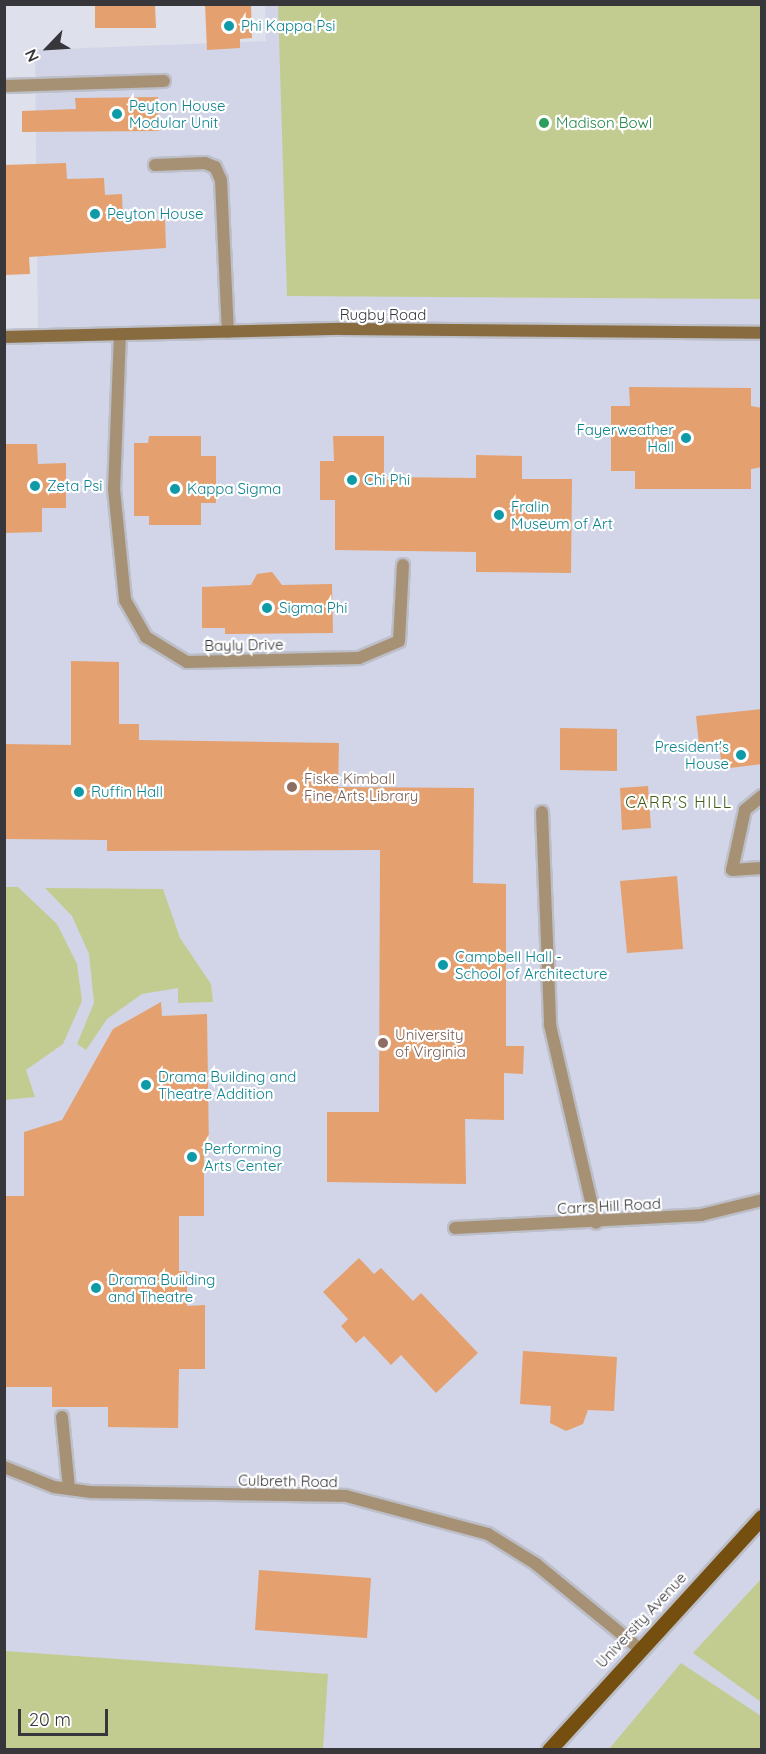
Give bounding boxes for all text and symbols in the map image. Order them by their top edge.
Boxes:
place label: Phi Kappa Psi [241,17,336,35]
north arrow [18,18,78,78]
marker: Phi Kappa Psi [222,19,236,33]
text: N [20,46,43,65]
place label: Peyton House Modular Unit [129,96,225,131]
marker: Peyton House Modular Unit [110,107,124,121]
place label: Madison Bowl [556,114,652,132]
marker: Madison Bowl [537,116,551,130]
place label: Peyton House [107,205,203,223]
marker: Peyton House [88,207,102,221]
street label: Rugby Road [340,306,426,324]
place label: Fayerweather Hall [577,420,674,455]
marker: Fayerweather Hall [679,431,693,445]
place label: Chi Phi [364,471,410,489]
marker: Chi Phi [345,473,359,487]
place label: Zeta Psi [47,477,103,495]
marker: Zeta Psi [28,479,42,493]
place label: Kappa Sigma [187,480,281,498]
marker: Kappa Sigma [168,482,182,496]
place label: Fralin Museum of Art [511,497,613,532]
marker: Fralin Museum of Art [492,508,506,522]
place label: Sigma Phi [279,599,348,617]
marker: Sigma Phi [260,601,274,615]
street label: Bayly Drive [204,635,284,655]
place label: President's House [655,737,729,772]
marker: President's House [734,748,748,762]
place label: Fiske Kimball Fine Arts Library [304,769,418,804]
marker: Fiske Kimball Fine Arts Library [285,780,299,794]
place label: Ruffin Hall [91,783,163,801]
marker: Ruffin Hall [72,785,86,799]
district label: CARR'S HILL [625,792,733,812]
place label: Campbell Hall - School of Architecture [455,947,607,982]
marker: Campbell Hall - School of Architecture [436,958,450,972]
place label: University of Virginia [395,1025,466,1060]
marker: University of Virginia [376,1036,390,1050]
place label: Drama Building and Theatre Addition [158,1067,296,1102]
marker: Drama Building and Theatre Addition [139,1078,153,1092]
place label: Performing Arts Center [204,1139,282,1174]
marker: Performing Arts Center [185,1150,199,1164]
street label: Carrs Hill Road [557,1194,661,1218]
place label: Drama Building and Theatre [108,1270,215,1305]
marker: Drama Building and Theatre [89,1281,103,1295]
street label: Culbreth Road [238,1471,338,1491]
street label: University Avenue [592,1569,690,1671]
scale bar [21,1697,111,1735]
text: 20 m [29,1708,71,1731]

